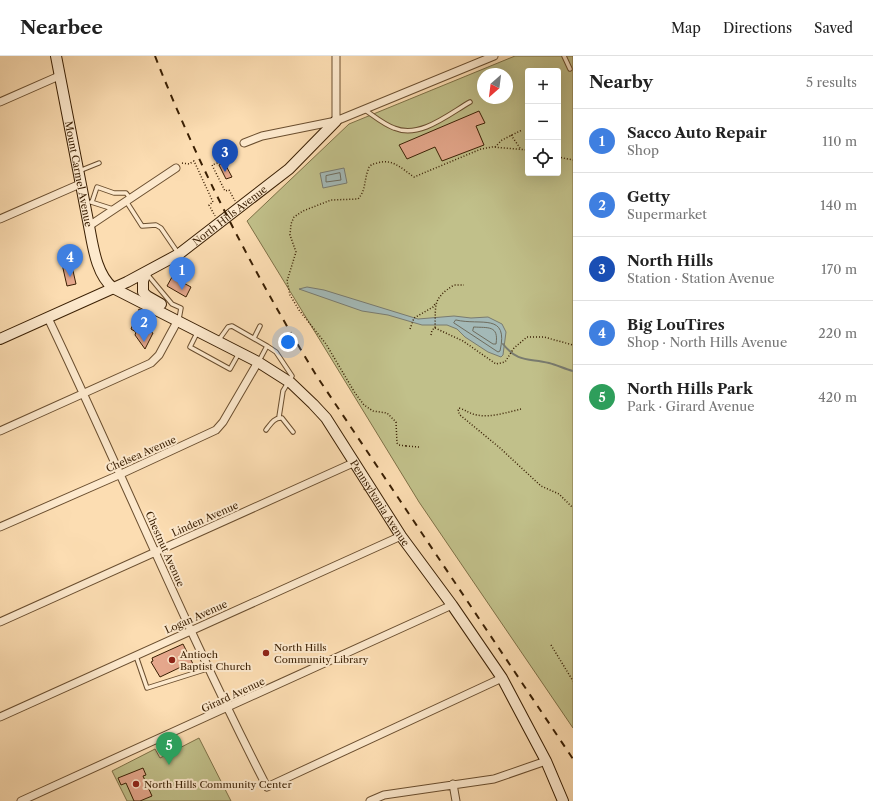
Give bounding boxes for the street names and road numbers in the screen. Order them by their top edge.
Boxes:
street label: Mount Carmel Avenue [62,120,96,228]
street label: North Hills Avenue [190,182,270,248]
street label: Chelsea Avenue [104,433,178,475]
street label: Pennsylvania Avenue [348,457,413,549]
street label: Linden Avenue [170,498,241,540]
street label: Chestnut Avenue [143,509,188,589]
street label: Logan Avenue [163,597,230,637]
street label: Girard Avenue [199,674,267,715]

